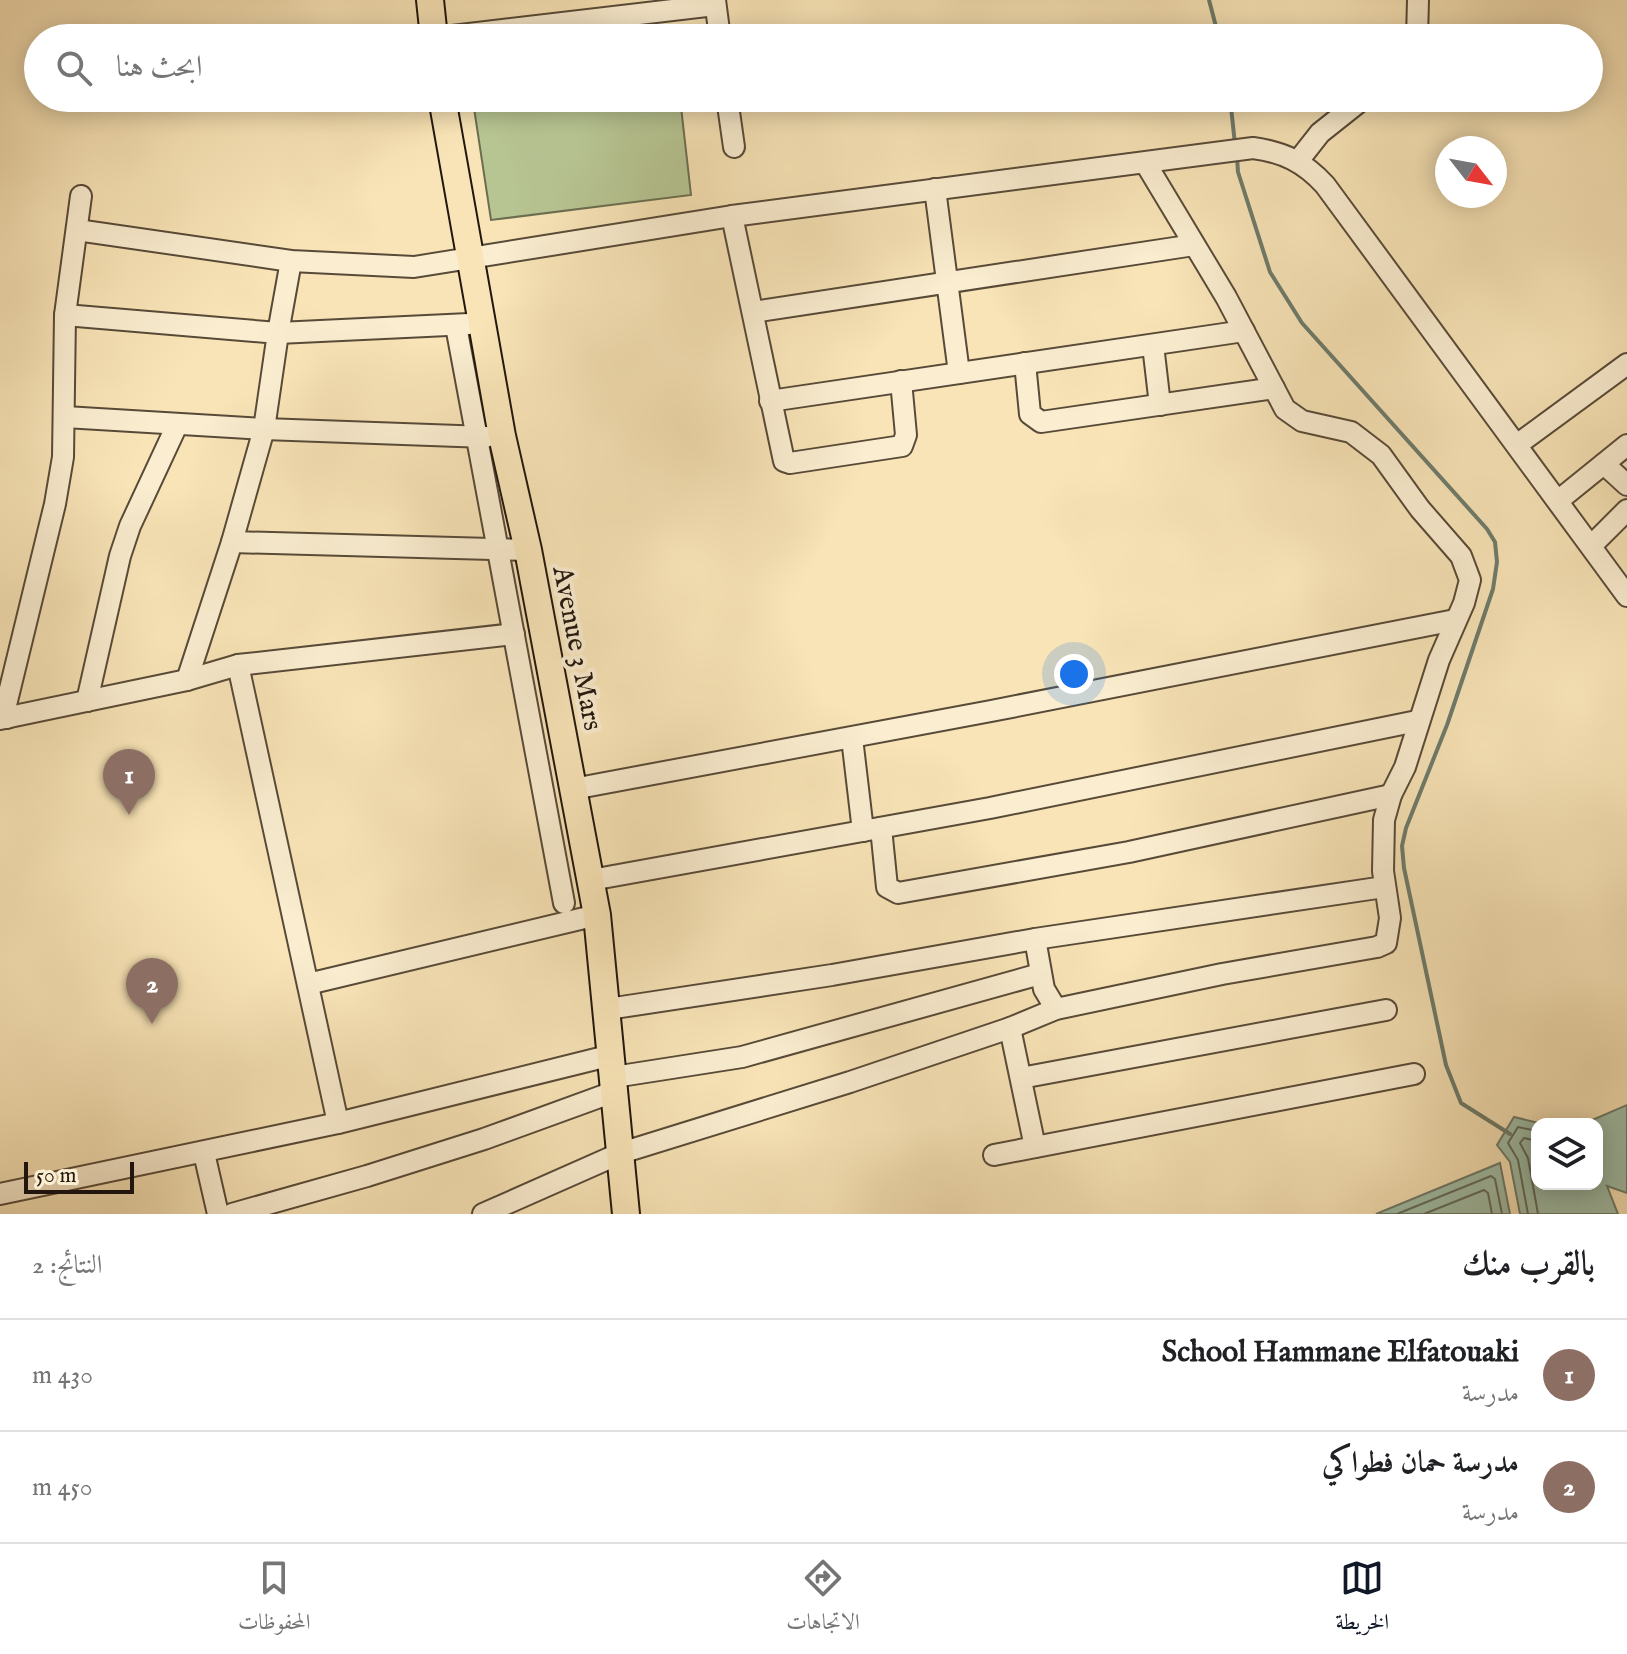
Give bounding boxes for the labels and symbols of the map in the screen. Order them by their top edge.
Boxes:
north arrow [1435,136,1507,208]
street label: Avenue 3 Mars [543,562,610,734]
your location [1054,654,1094,694]
pin: 1 [103,749,155,815]
pin: 2 [126,958,178,1024]
scale bar [24,1158,134,1194]

